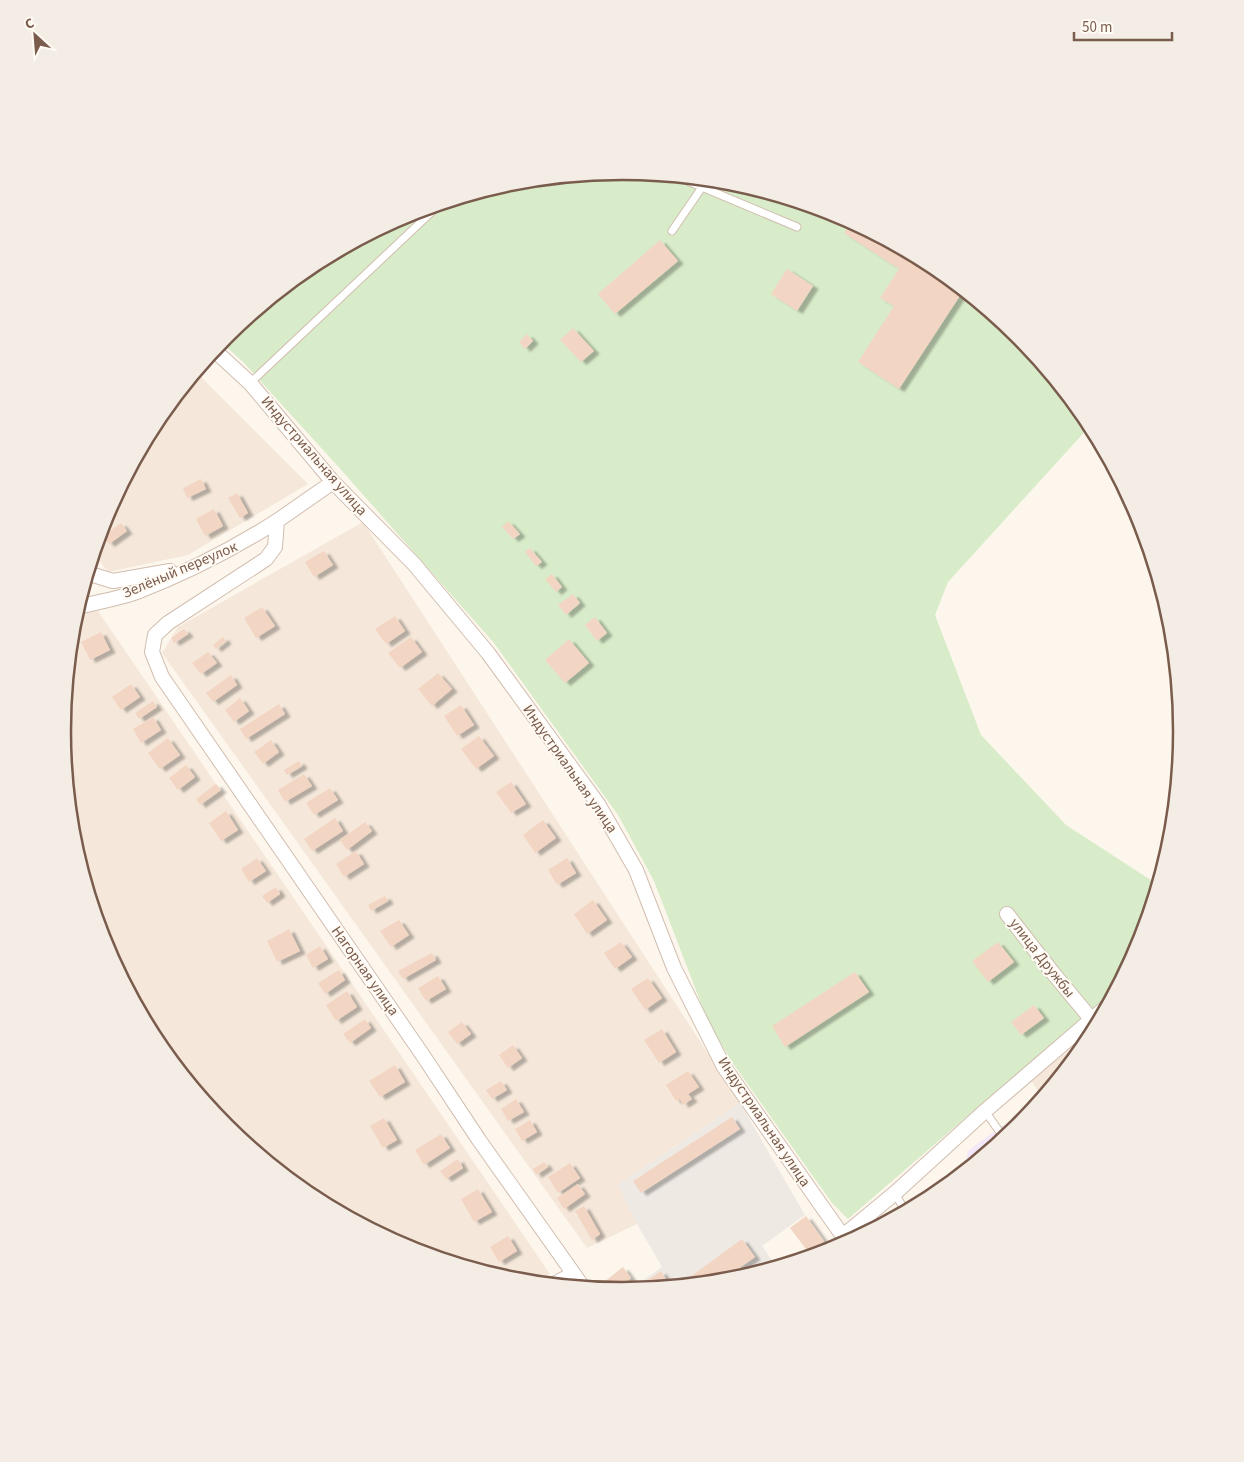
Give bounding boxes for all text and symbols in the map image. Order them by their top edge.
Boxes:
north arrow [10,10,60,60]
scale bar [1074,10,1172,42]
text: С [22,13,38,35]
text: 50 m [1082,17,1112,38]
street label: Индустриальная улица [256,392,372,520]
street label: Зелёный переулок [119,536,241,604]
street label: Индустриальная улица [518,701,622,837]
street label: улица Дружбы [1004,914,1080,1002]
street label: Нагорная улица [326,922,404,1020]
street label: Индустриальная улица [713,1053,815,1191]

